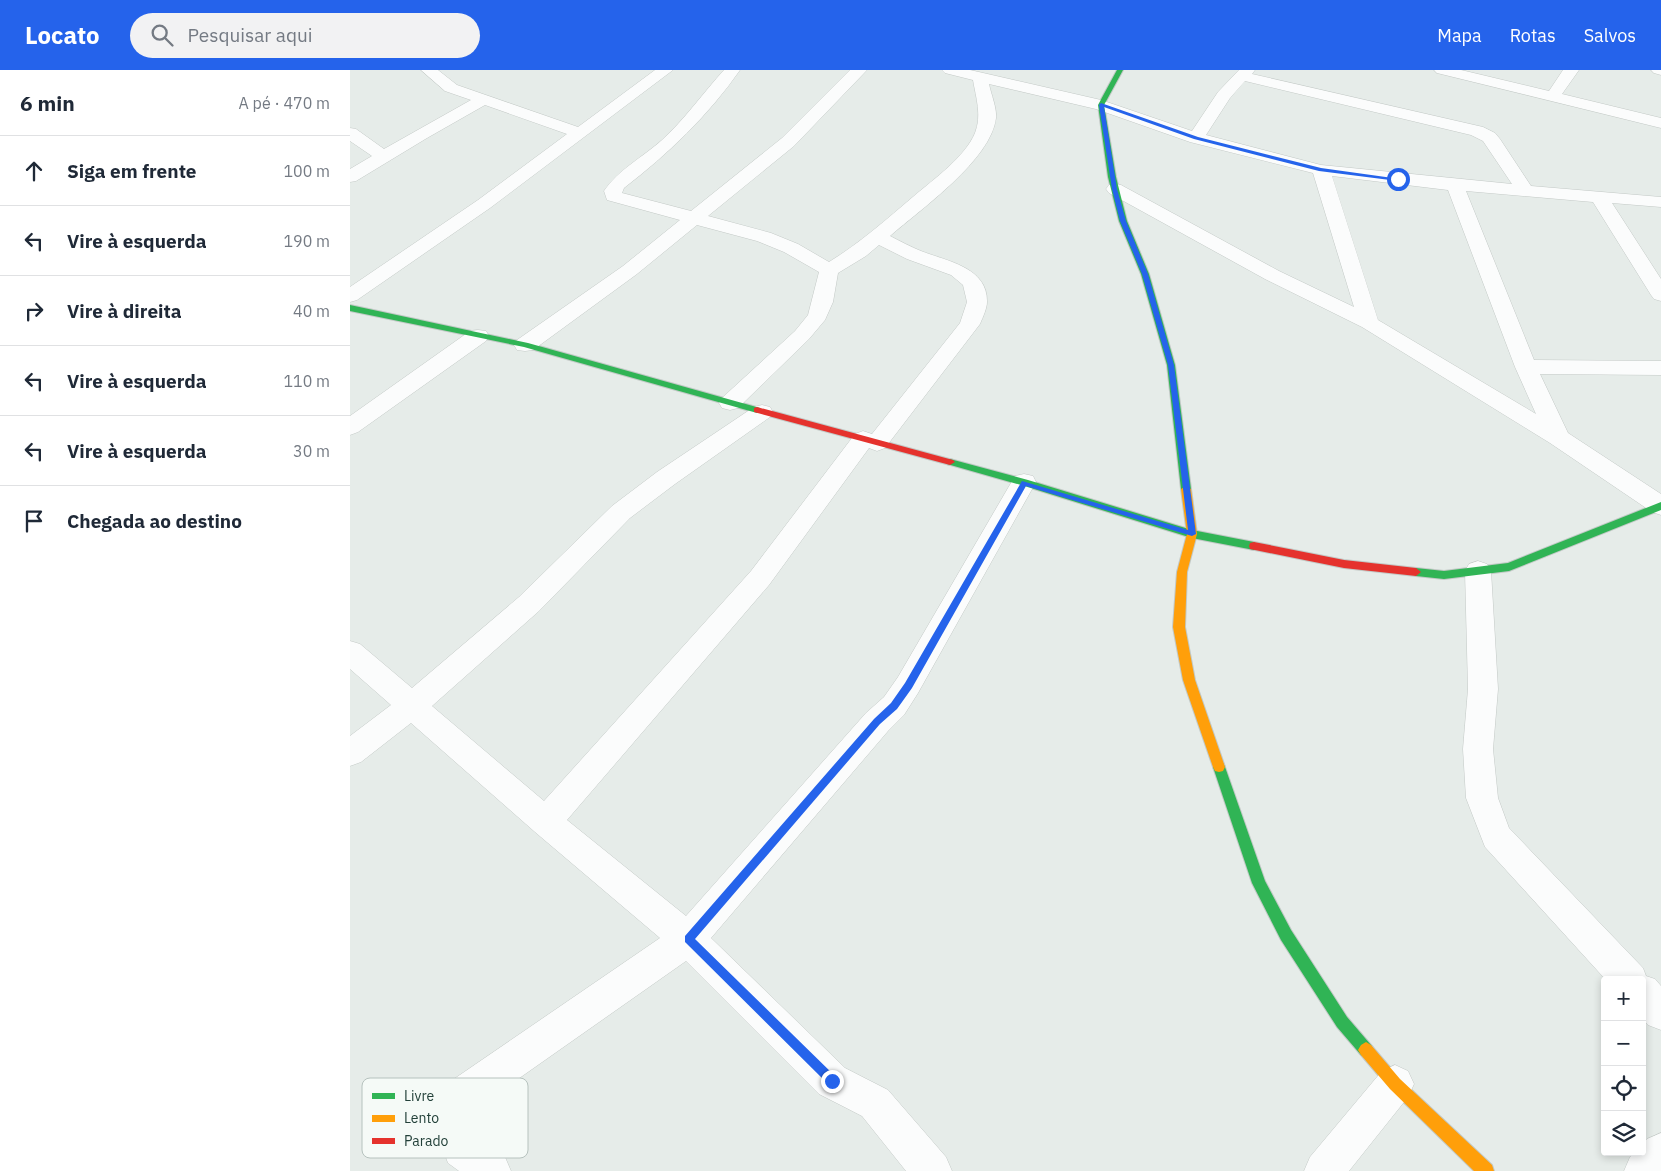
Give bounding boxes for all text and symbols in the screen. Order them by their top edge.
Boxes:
search box [130,13,480,58]
text: Locato [25,19,100,51]
icon: search [148,21,176,49]
text: Pesquisar aqui [188,23,313,47]
text: Mapa [1437,24,1482,47]
text: Rotas [1510,24,1556,47]
text: Salvos [1584,24,1636,47]
text: 6 min [20,89,75,117]
text: A pé · 470 m [239,93,330,113]
icon: ahead [20,157,48,185]
text: Siga em frente [67,159,197,183]
text: 100 m [283,161,330,181]
route start [1387,168,1410,191]
icon: left [20,227,48,255]
text: Vire à esquerda [67,229,207,253]
text: 190 m [283,231,330,251]
icon: right [20,297,48,325]
text: Vire à direita [67,299,182,323]
text: 40 m [293,301,330,321]
icon: left [20,367,48,395]
text: Vire à esquerda [67,369,207,393]
text: 110 m [283,371,330,391]
icon: left [20,437,48,465]
text: Vire à esquerda [67,439,207,463]
text: 30 m [293,441,330,461]
icon: arrive [20,507,48,535]
text: Chegada ao destino [67,509,242,533]
map controls [1601,976,1646,1156]
button: + [1601,976,1646,1021]
button: − [1601,1021,1646,1066]
button: locate [1601,1066,1646,1111]
route end [821,1070,844,1093]
legend [362,1078,528,1158]
text: Livre [404,1087,434,1105]
text: Lento [404,1109,439,1127]
button: layers [1601,1111,1646,1156]
text: Parado [404,1132,448,1150]

